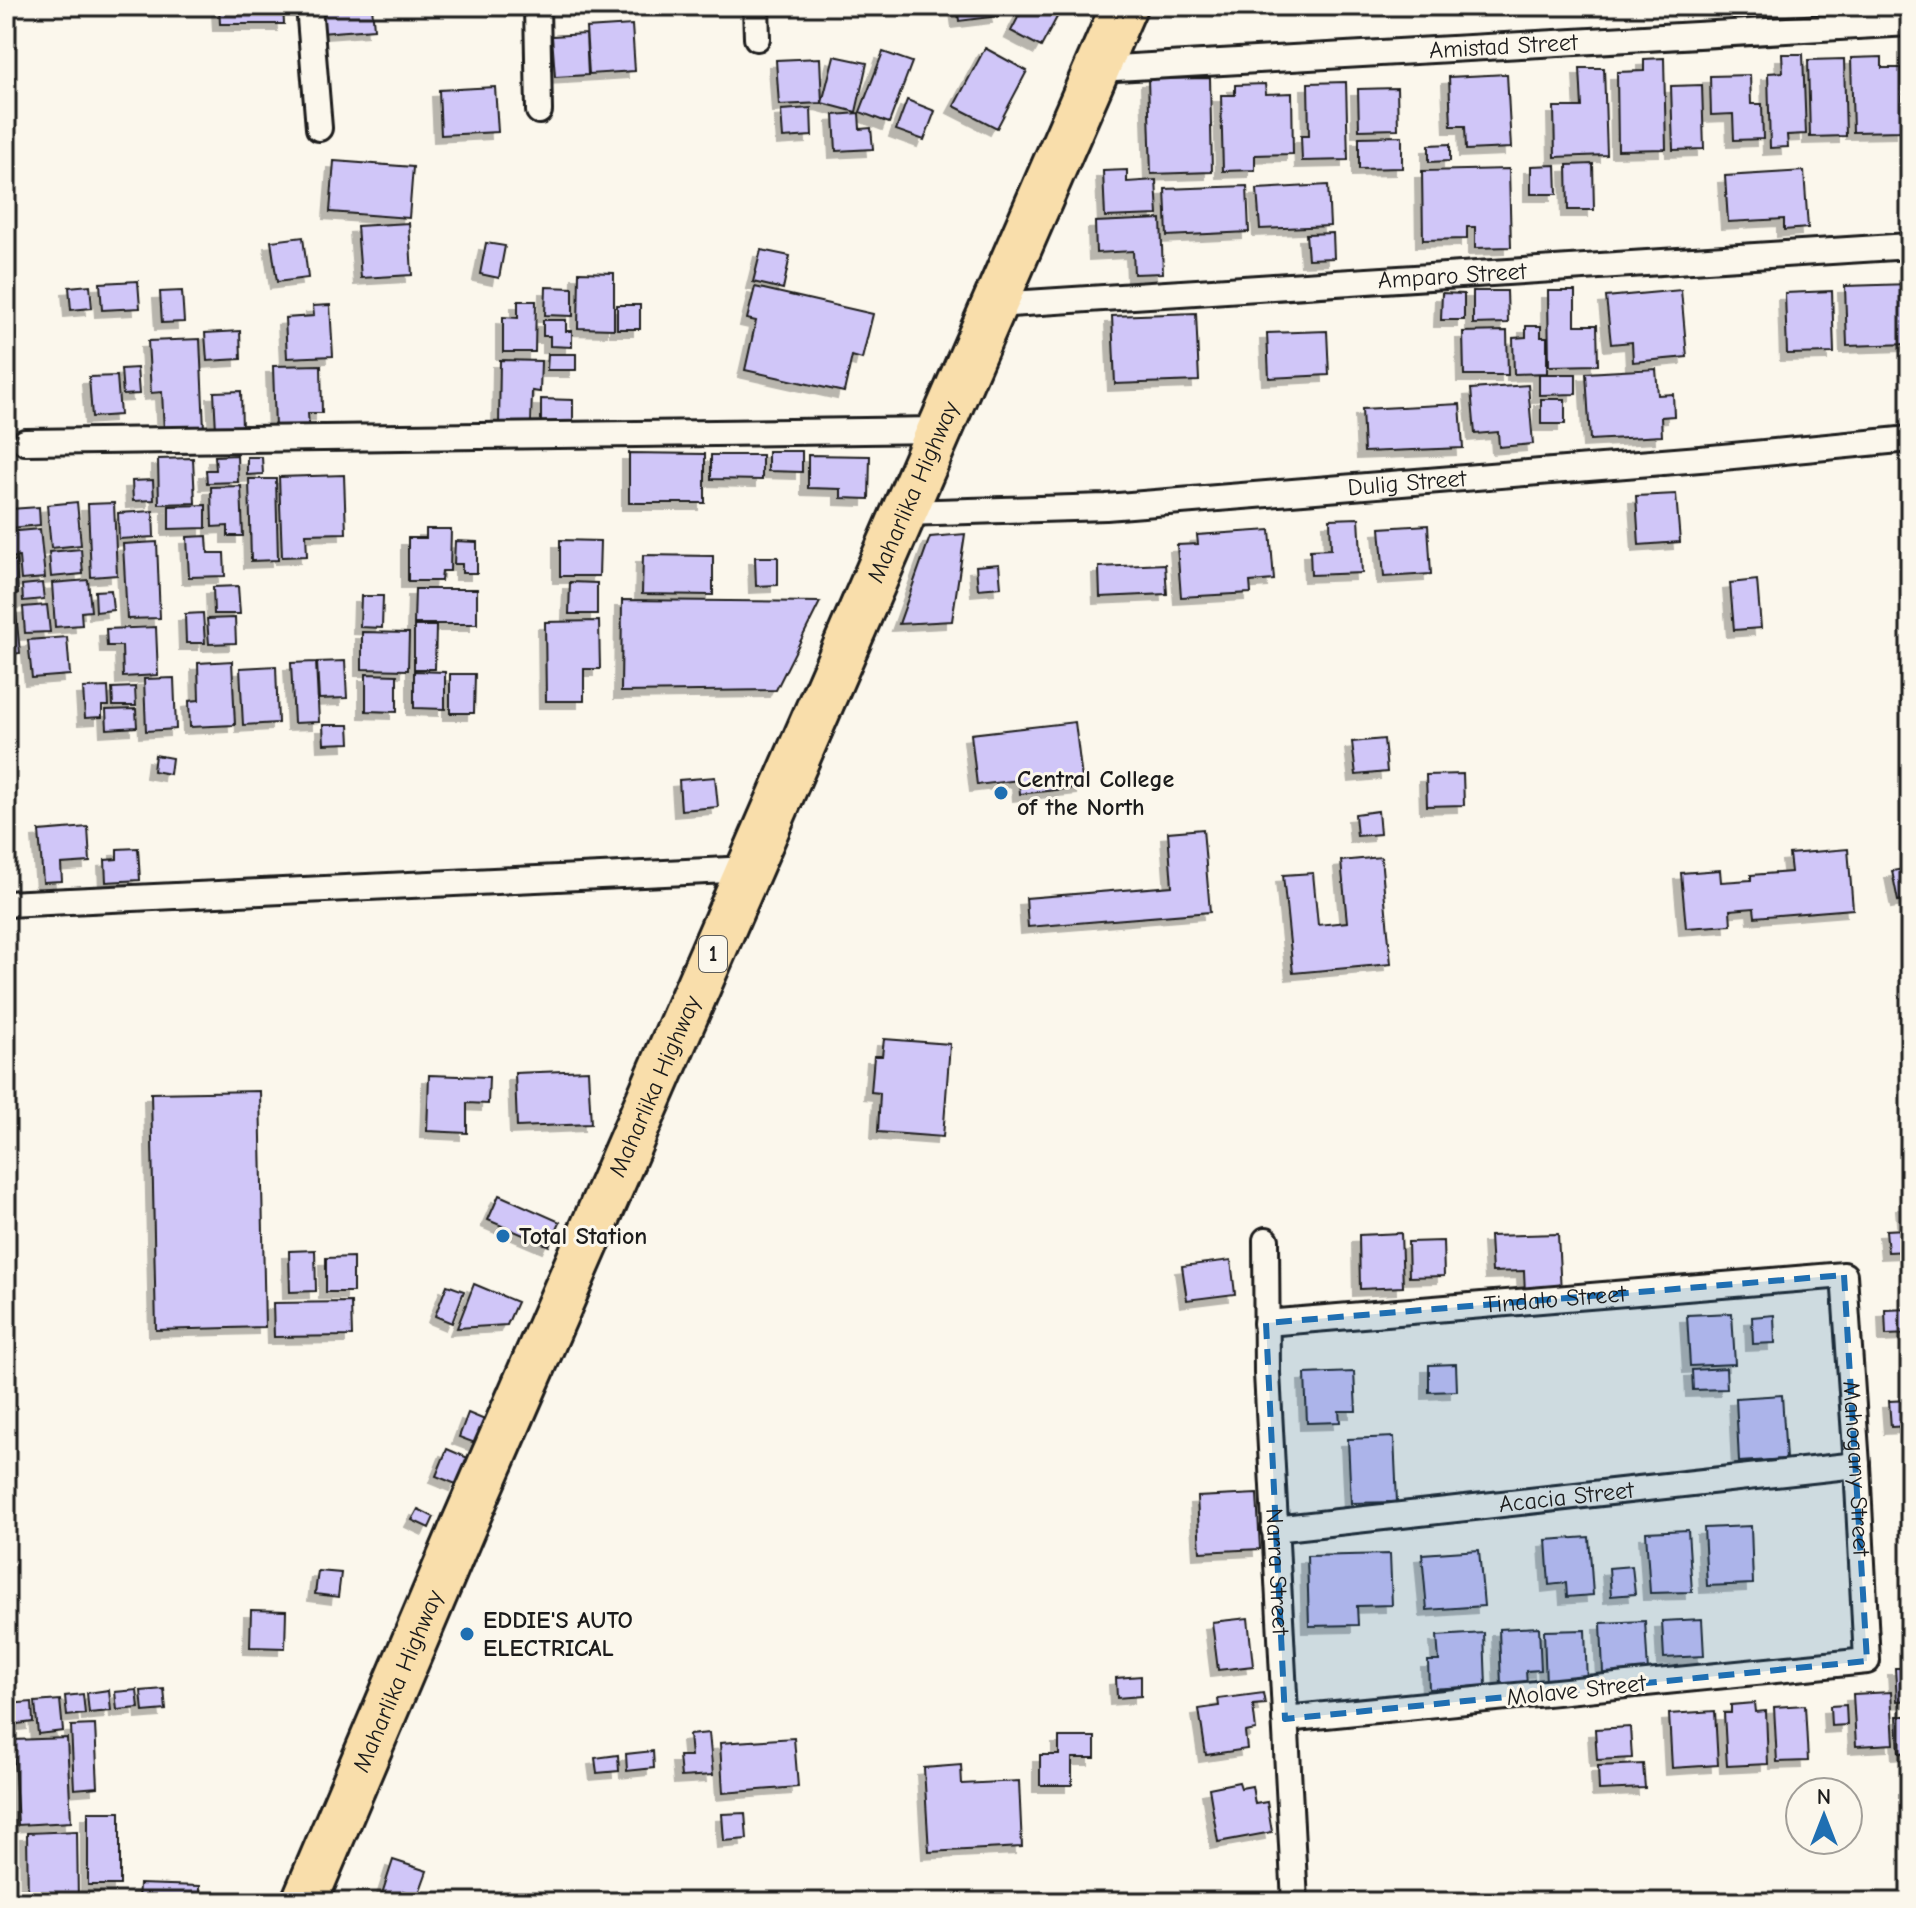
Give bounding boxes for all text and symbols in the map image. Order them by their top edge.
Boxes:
street label: Amistad Street [1428,28,1580,64]
street label: Amparo Street [1377,257,1528,294]
street label: Maharlika Highway [861,397,965,587]
street label: Dulig Street [1346,464,1468,501]
place label: Central College of the North [1017,765,1175,821]
marker: Central College of the North [992,784,1010,802]
road number: 1 [699,936,727,972]
street label: Maharlika Highway [603,991,706,1181]
place label: Total Station [519,1222,647,1250]
marker: Total Station [494,1227,512,1245]
street label: Tindalo Street [1483,1279,1628,1319]
street label: Mahogany Street [1837,1380,1876,1558]
street label: Acacia Street [1497,1475,1636,1518]
street label: Narra Street [1260,1507,1295,1637]
street label: Maharlika Highway [347,1586,449,1776]
place label: EDDIE'S AUTO ELECTRICAL [483,1606,633,1662]
marker: EDDIE'S AUTO ELECTRICAL [458,1625,476,1643]
street label: Molave Street [1505,1669,1648,1711]
north arrow [1784,1776,1864,1856]
text: N [1817,1784,1831,1810]

